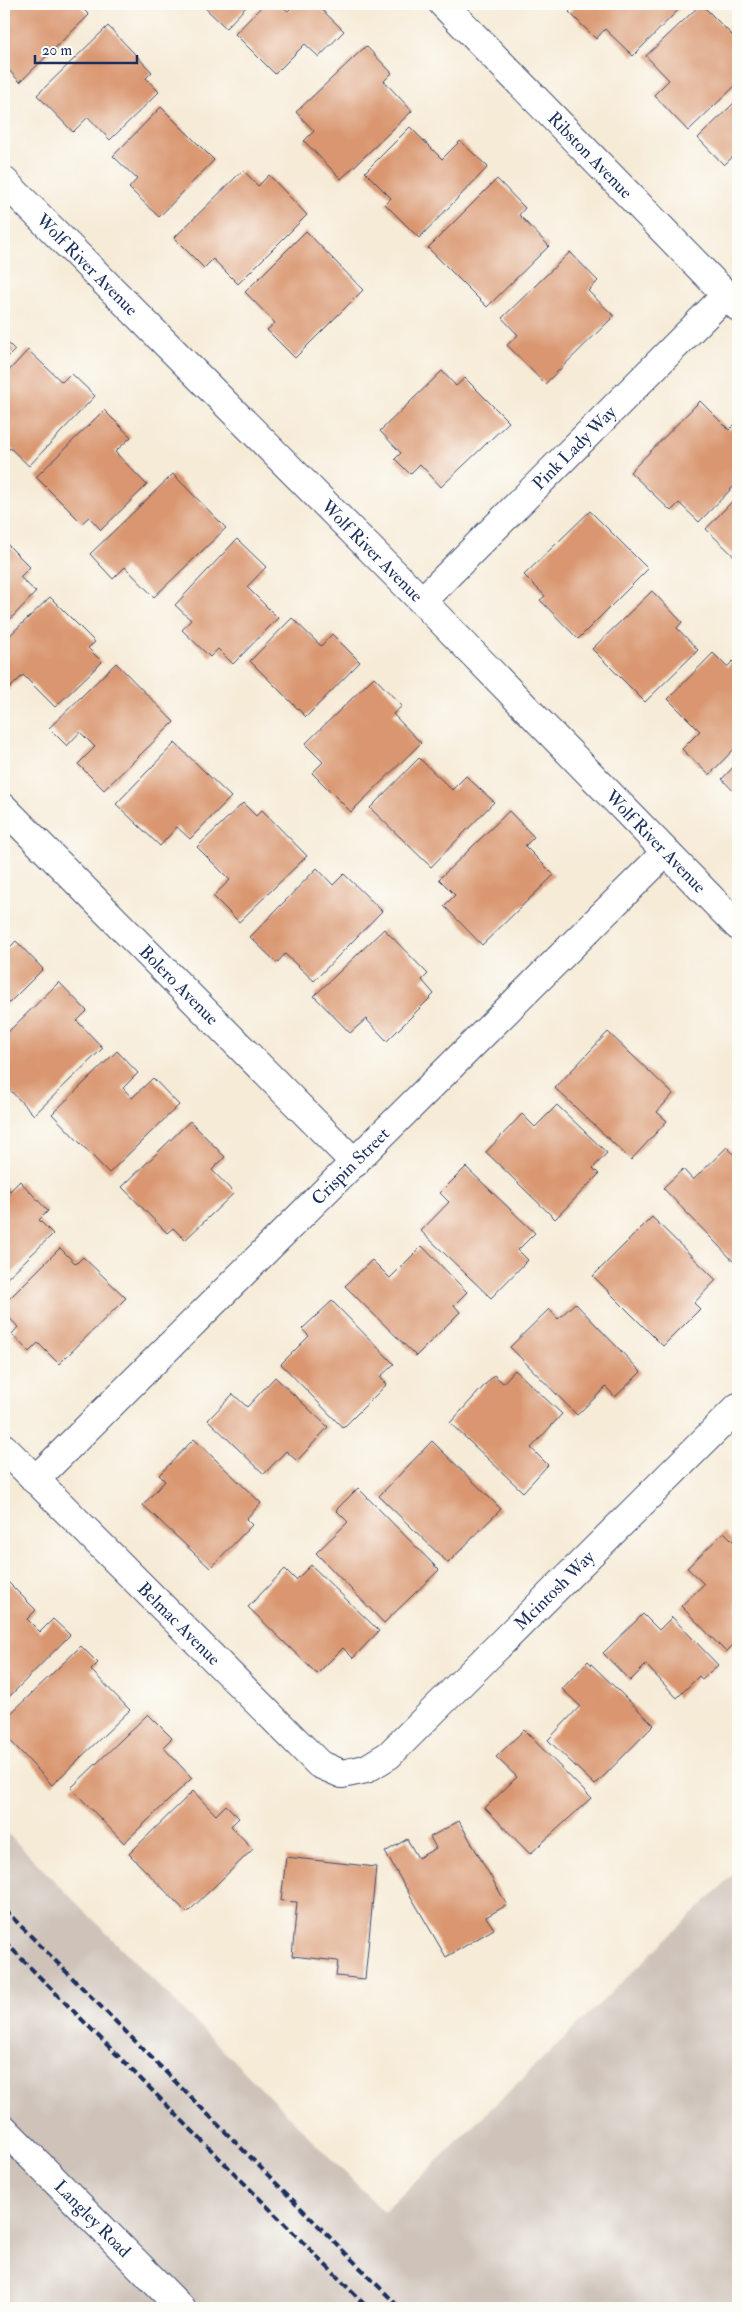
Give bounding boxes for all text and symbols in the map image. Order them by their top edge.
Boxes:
scale bar [35,32,138,64]
text: 20 m [42,41,72,60]
street label: Ribston Avenue [543,107,638,204]
street label: Wolf River Avenue [31,208,143,321]
street label: Pink Lady Way [527,400,622,495]
street label: Wolf River Avenue [316,494,428,607]
street label: Wolf River Avenue [600,784,711,898]
street label: Bolero Avenue [134,940,224,1030]
street label: Crispin Street [306,1122,394,1210]
street label: Mcintosh Way [509,1545,600,1635]
street label: Belmac Avenue [133,1577,226,1671]
street label: Langley Road [49,2175,136,2262]

